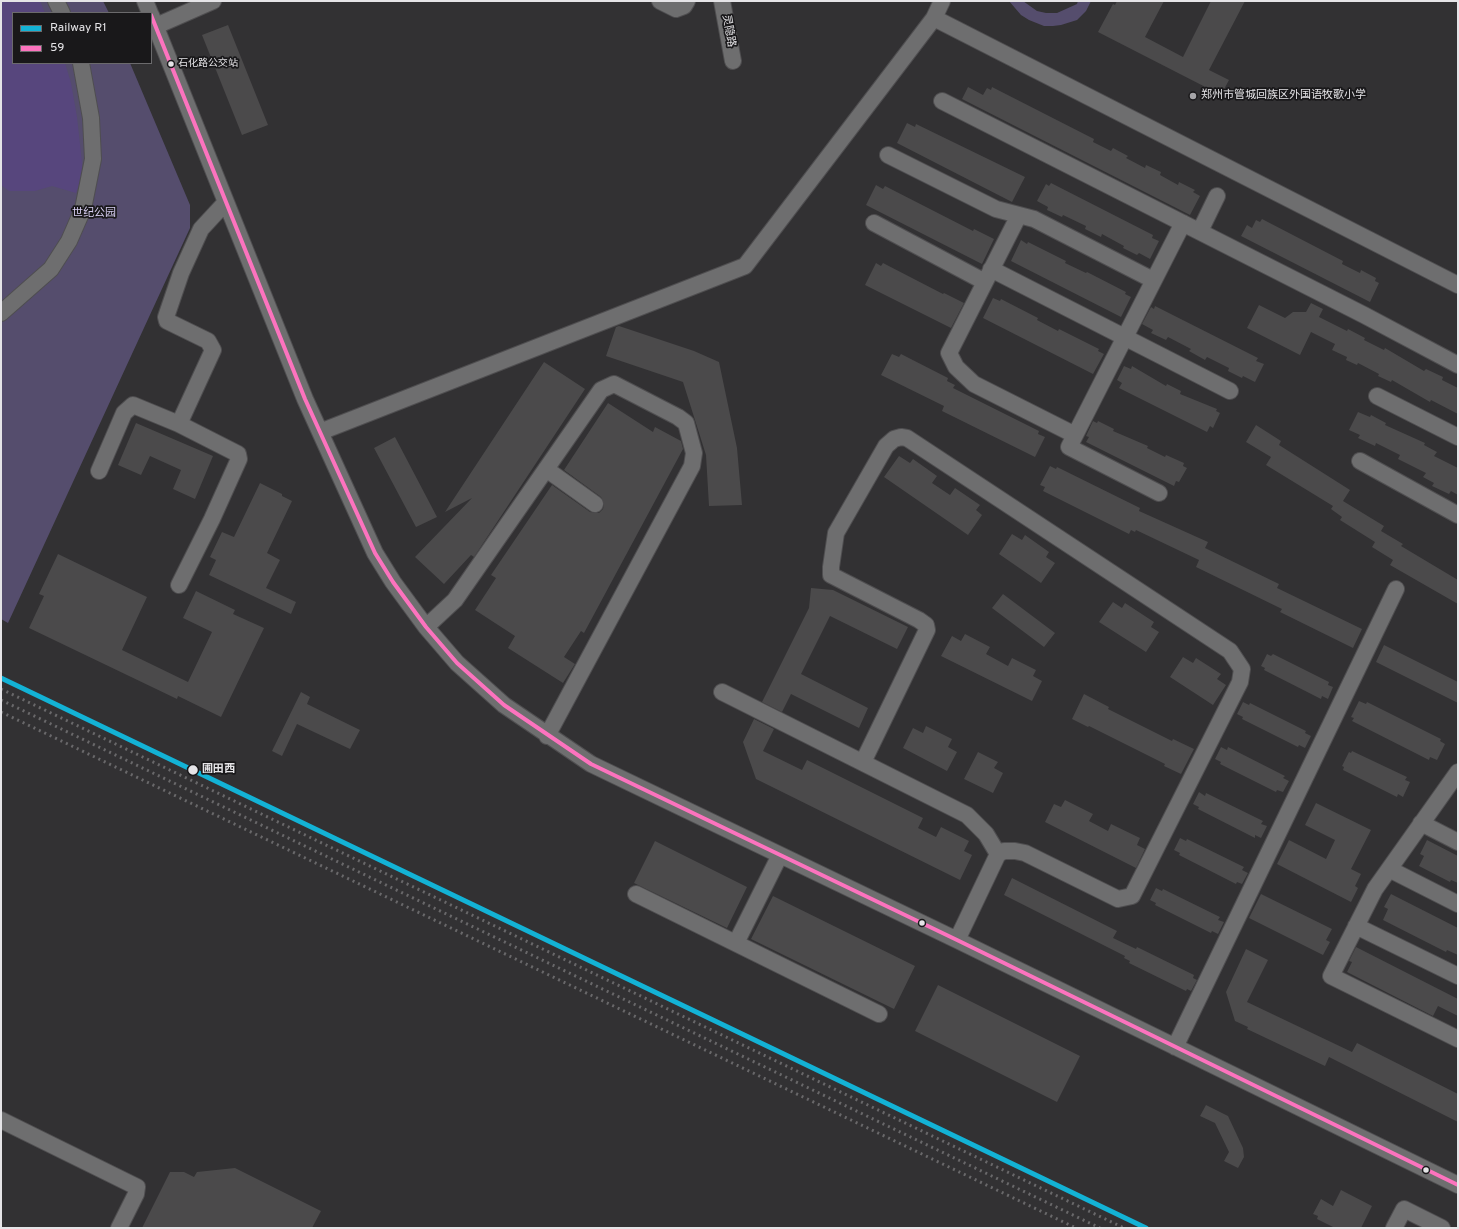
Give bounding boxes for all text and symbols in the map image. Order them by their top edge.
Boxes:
legend [12,12,152,64]
street label: 灵隐路 [719,14,737,48]
text: Railway R1 [50,20,107,36]
text: 59 [50,40,65,56]
place label: 石化路公交站 [178,58,238,70]
marker: 石化路公交站 [166,59,176,69]
place label: 郑州市管城回族区外国语牧歌小学 [1201,89,1366,103]
marker: 郑州市管城回族区外国语牧歌小学 [1188,91,1198,101]
park label: 世纪公园 [72,207,116,221]
marker: 圃田西 [186,763,200,777]
place label: 圃田西 [202,763,235,777]
unlabelled marker [917,918,927,928]
unlabelled marker [1421,1165,1431,1175]

